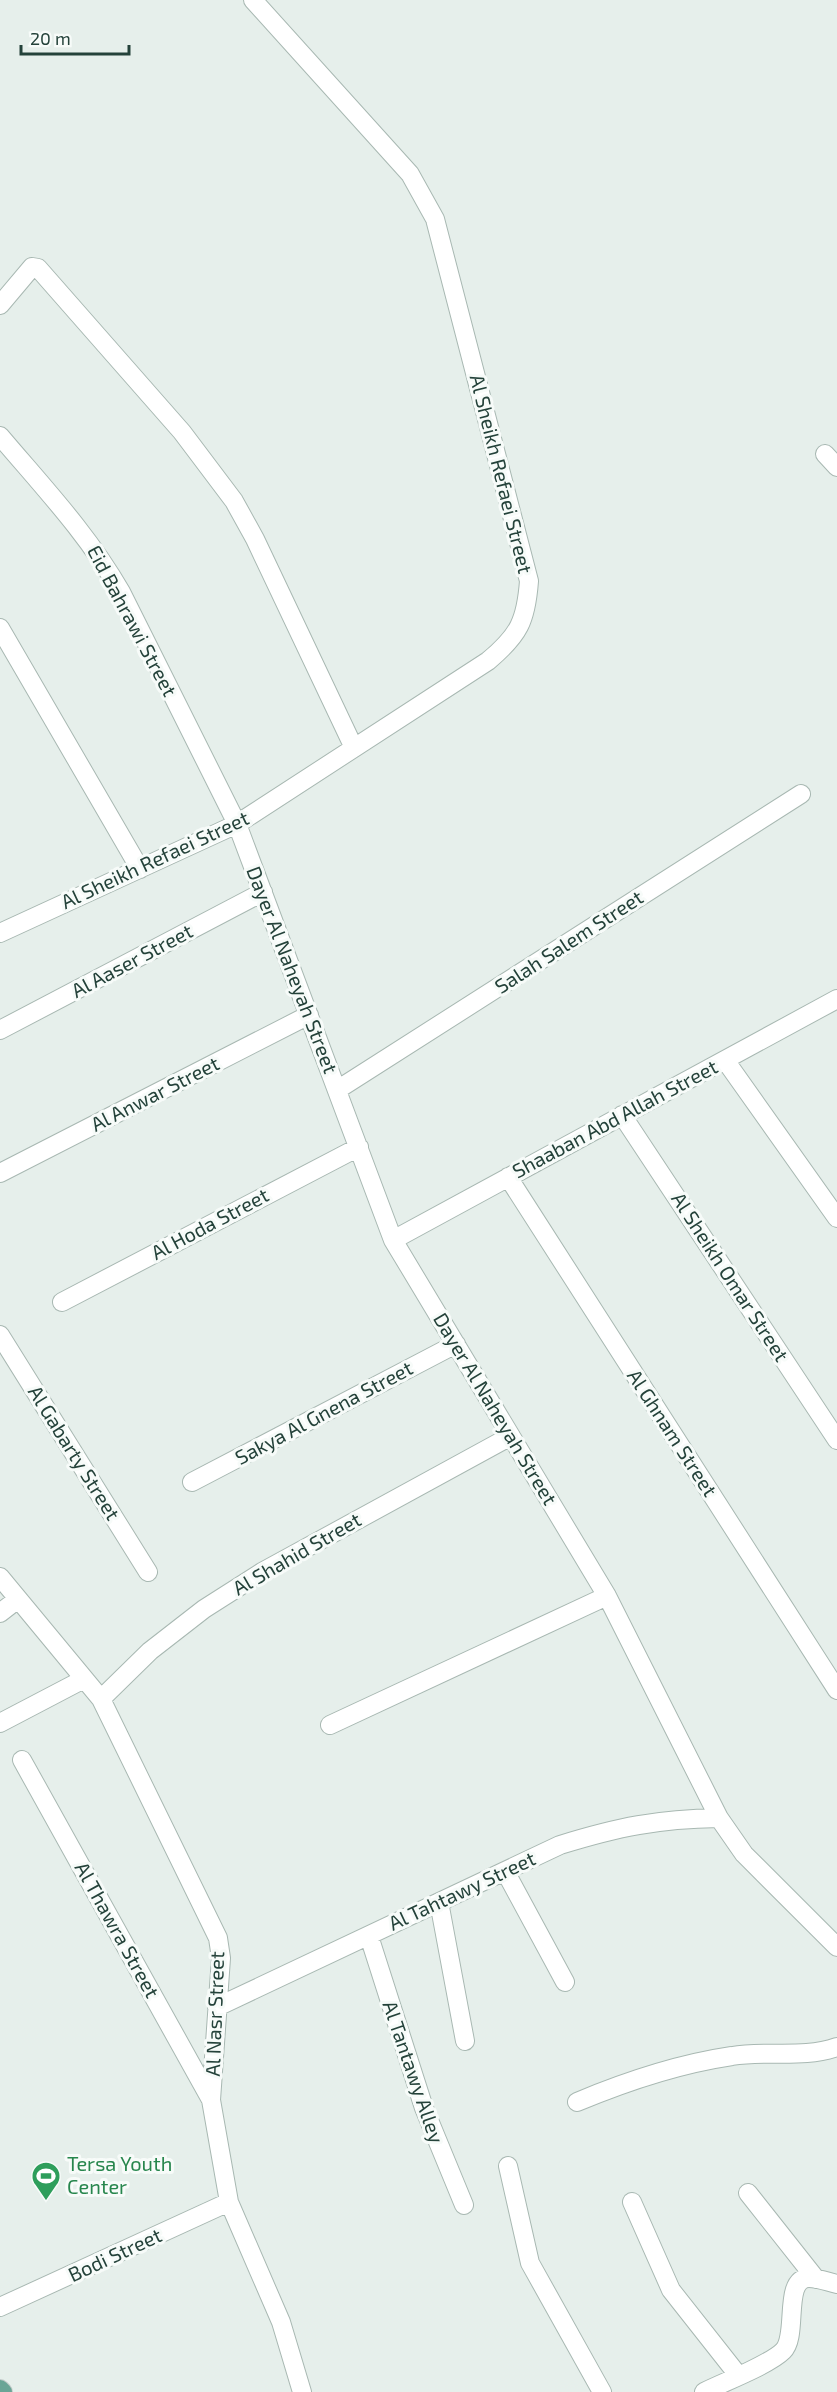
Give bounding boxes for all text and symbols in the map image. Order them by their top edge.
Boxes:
scale bar [21,18,129,56]
text: 20 m [30,27,71,49]
street label: Al Sheikh Refaei Street [466,372,538,576]
street label: Eid Bahrawi Street [83,541,183,700]
street label: Al Sheikh Refaei Street [57,805,253,913]
street label: Dayer Al Naheyah Street [242,863,344,1077]
street label: Salah Salem Street [490,884,647,998]
street label: Al Aaser Street [67,918,197,1002]
street label: Al Anwar Street [86,1050,223,1136]
street label: Shaaban Abd Allah Street [508,1054,722,1182]
street label: Al Hoda Street [147,1182,273,1264]
street label: Al Sheikh Omar Street [667,1187,795,1366]
street label: Dayer Al Naheyah Street [429,1308,563,1509]
street label: Sakya Al Gnena Street [231,1355,417,1469]
street label: Al Ghnam Street [623,1364,723,1501]
street label: Al Gabarty Street [24,1381,126,1524]
street label: Al Shahid Street [228,1506,365,1600]
street label: Al Tahtawy Street [384,1845,539,1935]
street label: Al Thawra Street [71,1857,165,2002]
street label: Al Nasr Street [200,1951,228,2077]
street label: Al Tantawy Alley [378,1997,450,2146]
place label: Tersa Youth Center [67,2151,172,2198]
sports icon: Tersa Youth Center [30,2160,62,2202]
street label: Bodi Street [64,2222,165,2286]

